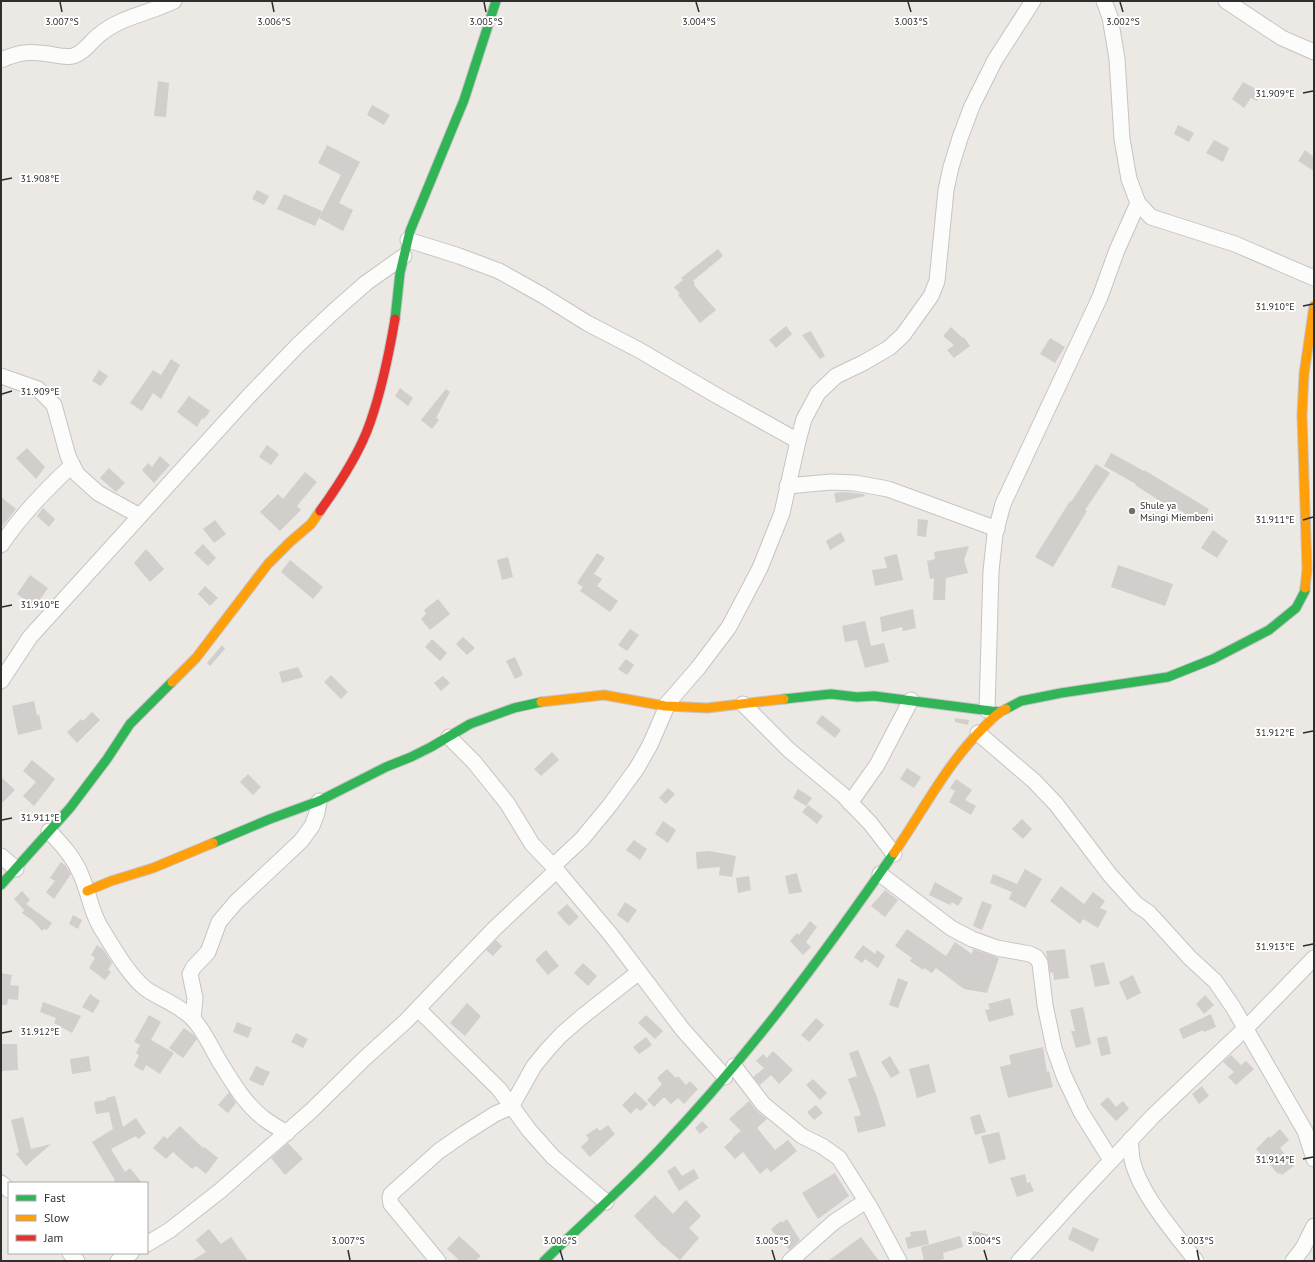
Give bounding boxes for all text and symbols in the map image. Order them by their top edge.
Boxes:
text: 3.007°S [45,15,79,28]
text: 3.006°S [257,15,291,28]
text: 3.005°S [469,15,503,28]
text: 3.004°S [682,15,716,28]
text: 3.003°S [894,15,928,28]
text: 3.002°S [1106,15,1140,28]
text: 31.909°E [1256,87,1295,100]
text: 31.908°E [21,172,60,185]
text: 31.910°E [1256,300,1295,313]
text: 31.909°E [21,385,60,398]
place label: Shule ya Msingi Miembeni [1140,499,1213,524]
marker: Shule ya Msingi Miembeni [1127,506,1137,516]
text: 31.911°E [1256,513,1295,526]
text: 31.910°E [21,598,60,611]
text: 31.912°E [1256,726,1295,739]
text: 31.911°E [21,811,60,824]
text: 31.913°E [1256,940,1295,953]
text: 31.912°E [21,1025,60,1038]
text: 31.914°E [1256,1153,1295,1166]
legend [8,1182,148,1254]
text: Fast [44,1190,65,1205]
text: Slow [44,1210,69,1225]
text: Jam [43,1230,63,1245]
text: 3.007°S [331,1234,365,1247]
text: 3.006°S [543,1234,577,1247]
text: 3.005°S [755,1234,789,1247]
text: 3.004°S [967,1234,1001,1247]
text: 3.003°S [1180,1234,1214,1247]

